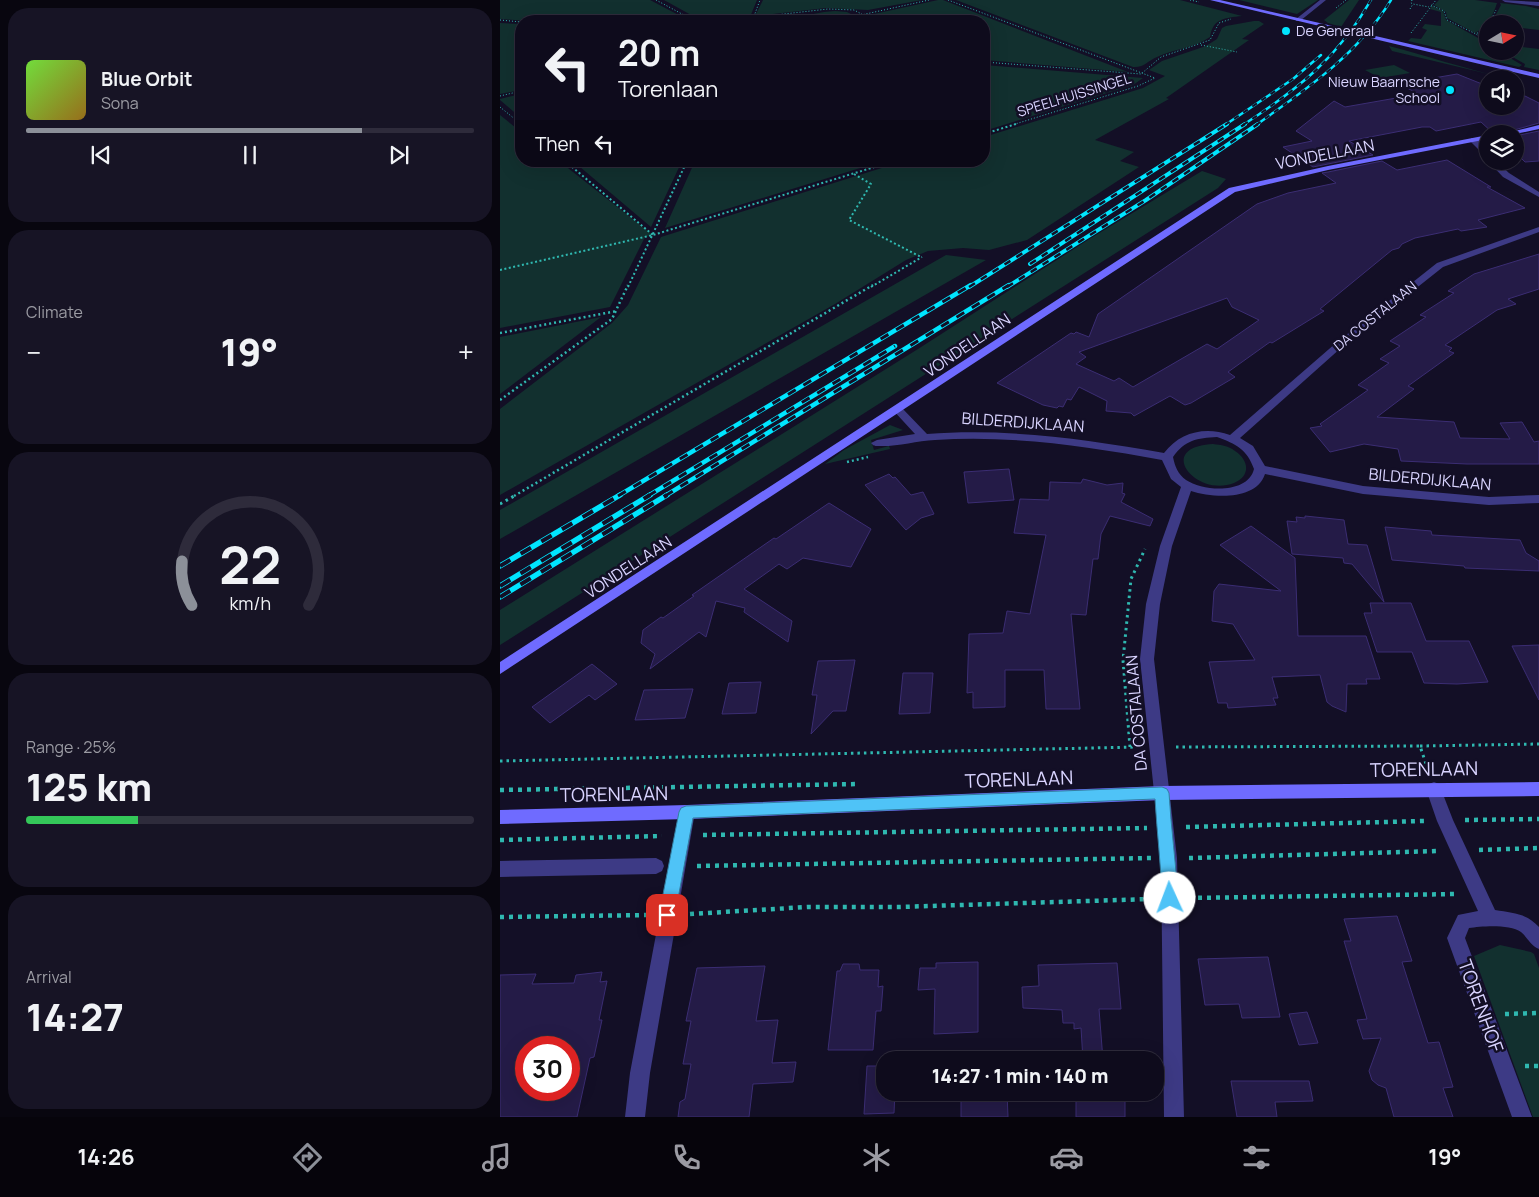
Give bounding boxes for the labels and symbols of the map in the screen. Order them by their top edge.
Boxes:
north arrow [1479,15,1524,60]
place label: De Generaal [1296,21,1374,40]
marker: De Generaal [1280,25,1292,37]
street label: SPEELHUISSINGEL [1015,68,1133,121]
place label: Nieuw Baarnsche School [1328,72,1440,107]
marker: Nieuw Baarnsche School [1444,84,1456,96]
street label: VONDELLAAN [1274,134,1376,174]
street label: DA COSTALAAN [1329,276,1420,355]
street label: VONDELLAAN [919,308,1015,382]
street label: BILDERDIJKLAAN [961,407,1085,437]
street label: BILDERDIJKLAAN [1368,463,1492,495]
street label: VONDELLAAN [580,531,676,603]
street label: DA COSTALAAN [1120,654,1152,772]
street label: TORENLAAN [1370,755,1478,783]
street label: TORENLAAN [964,764,1074,794]
street label: TORENLAAN [560,780,668,808]
position arrow [1143,871,1195,923]
pin [646,894,688,936]
street label: TORENHOF [1452,956,1510,1057]
speed limit sign: 30 [515,1036,580,1101]

